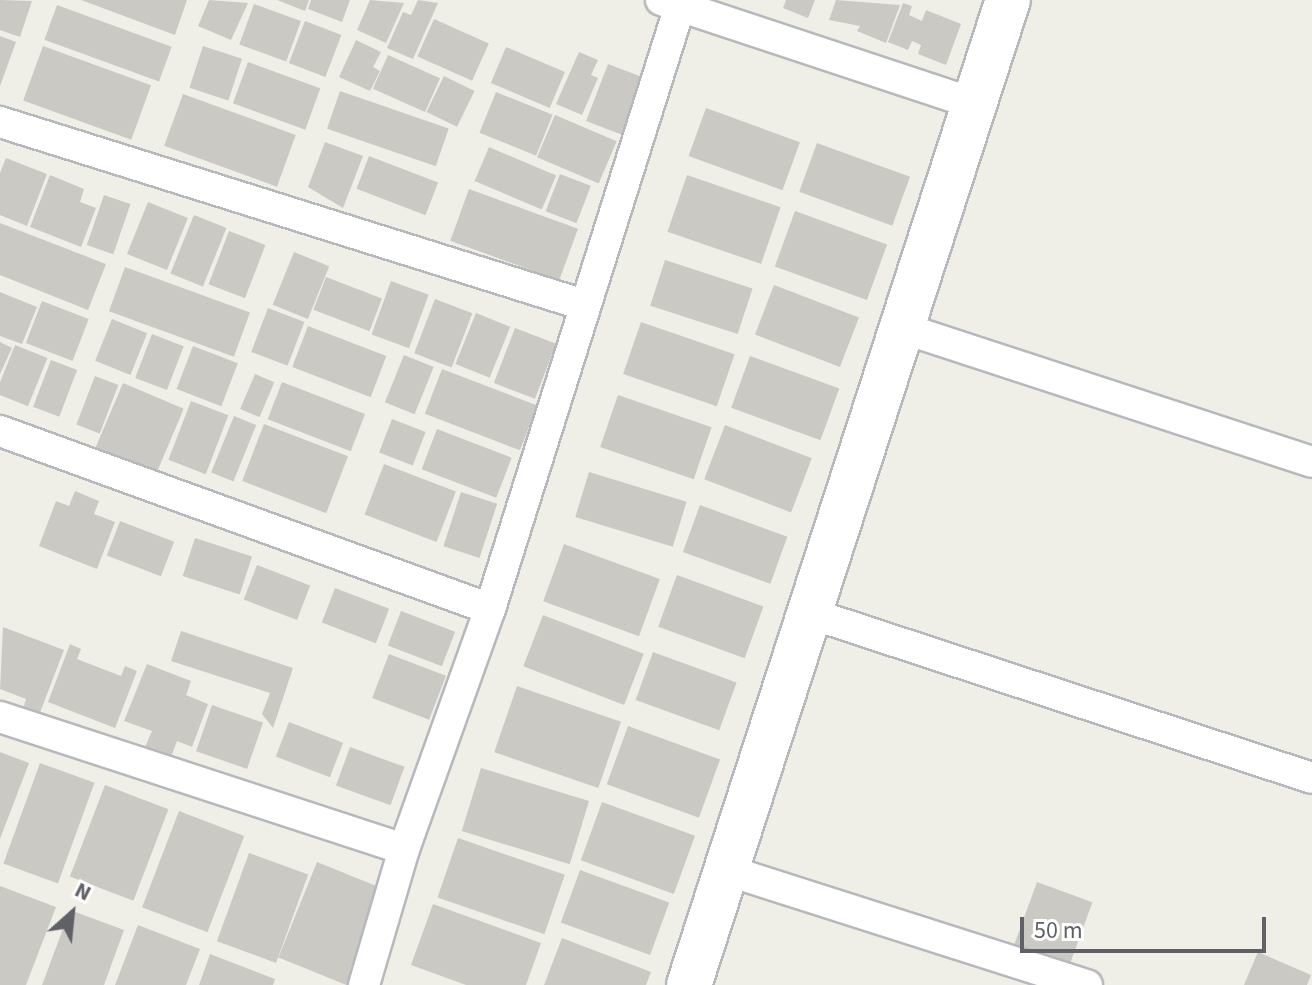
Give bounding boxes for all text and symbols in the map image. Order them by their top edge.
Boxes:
north arrow [32,873,112,953]
text: N [69,874,97,909]
scale bar [1024,901,1270,951]
text: 50 m [1034,913,1083,948]

